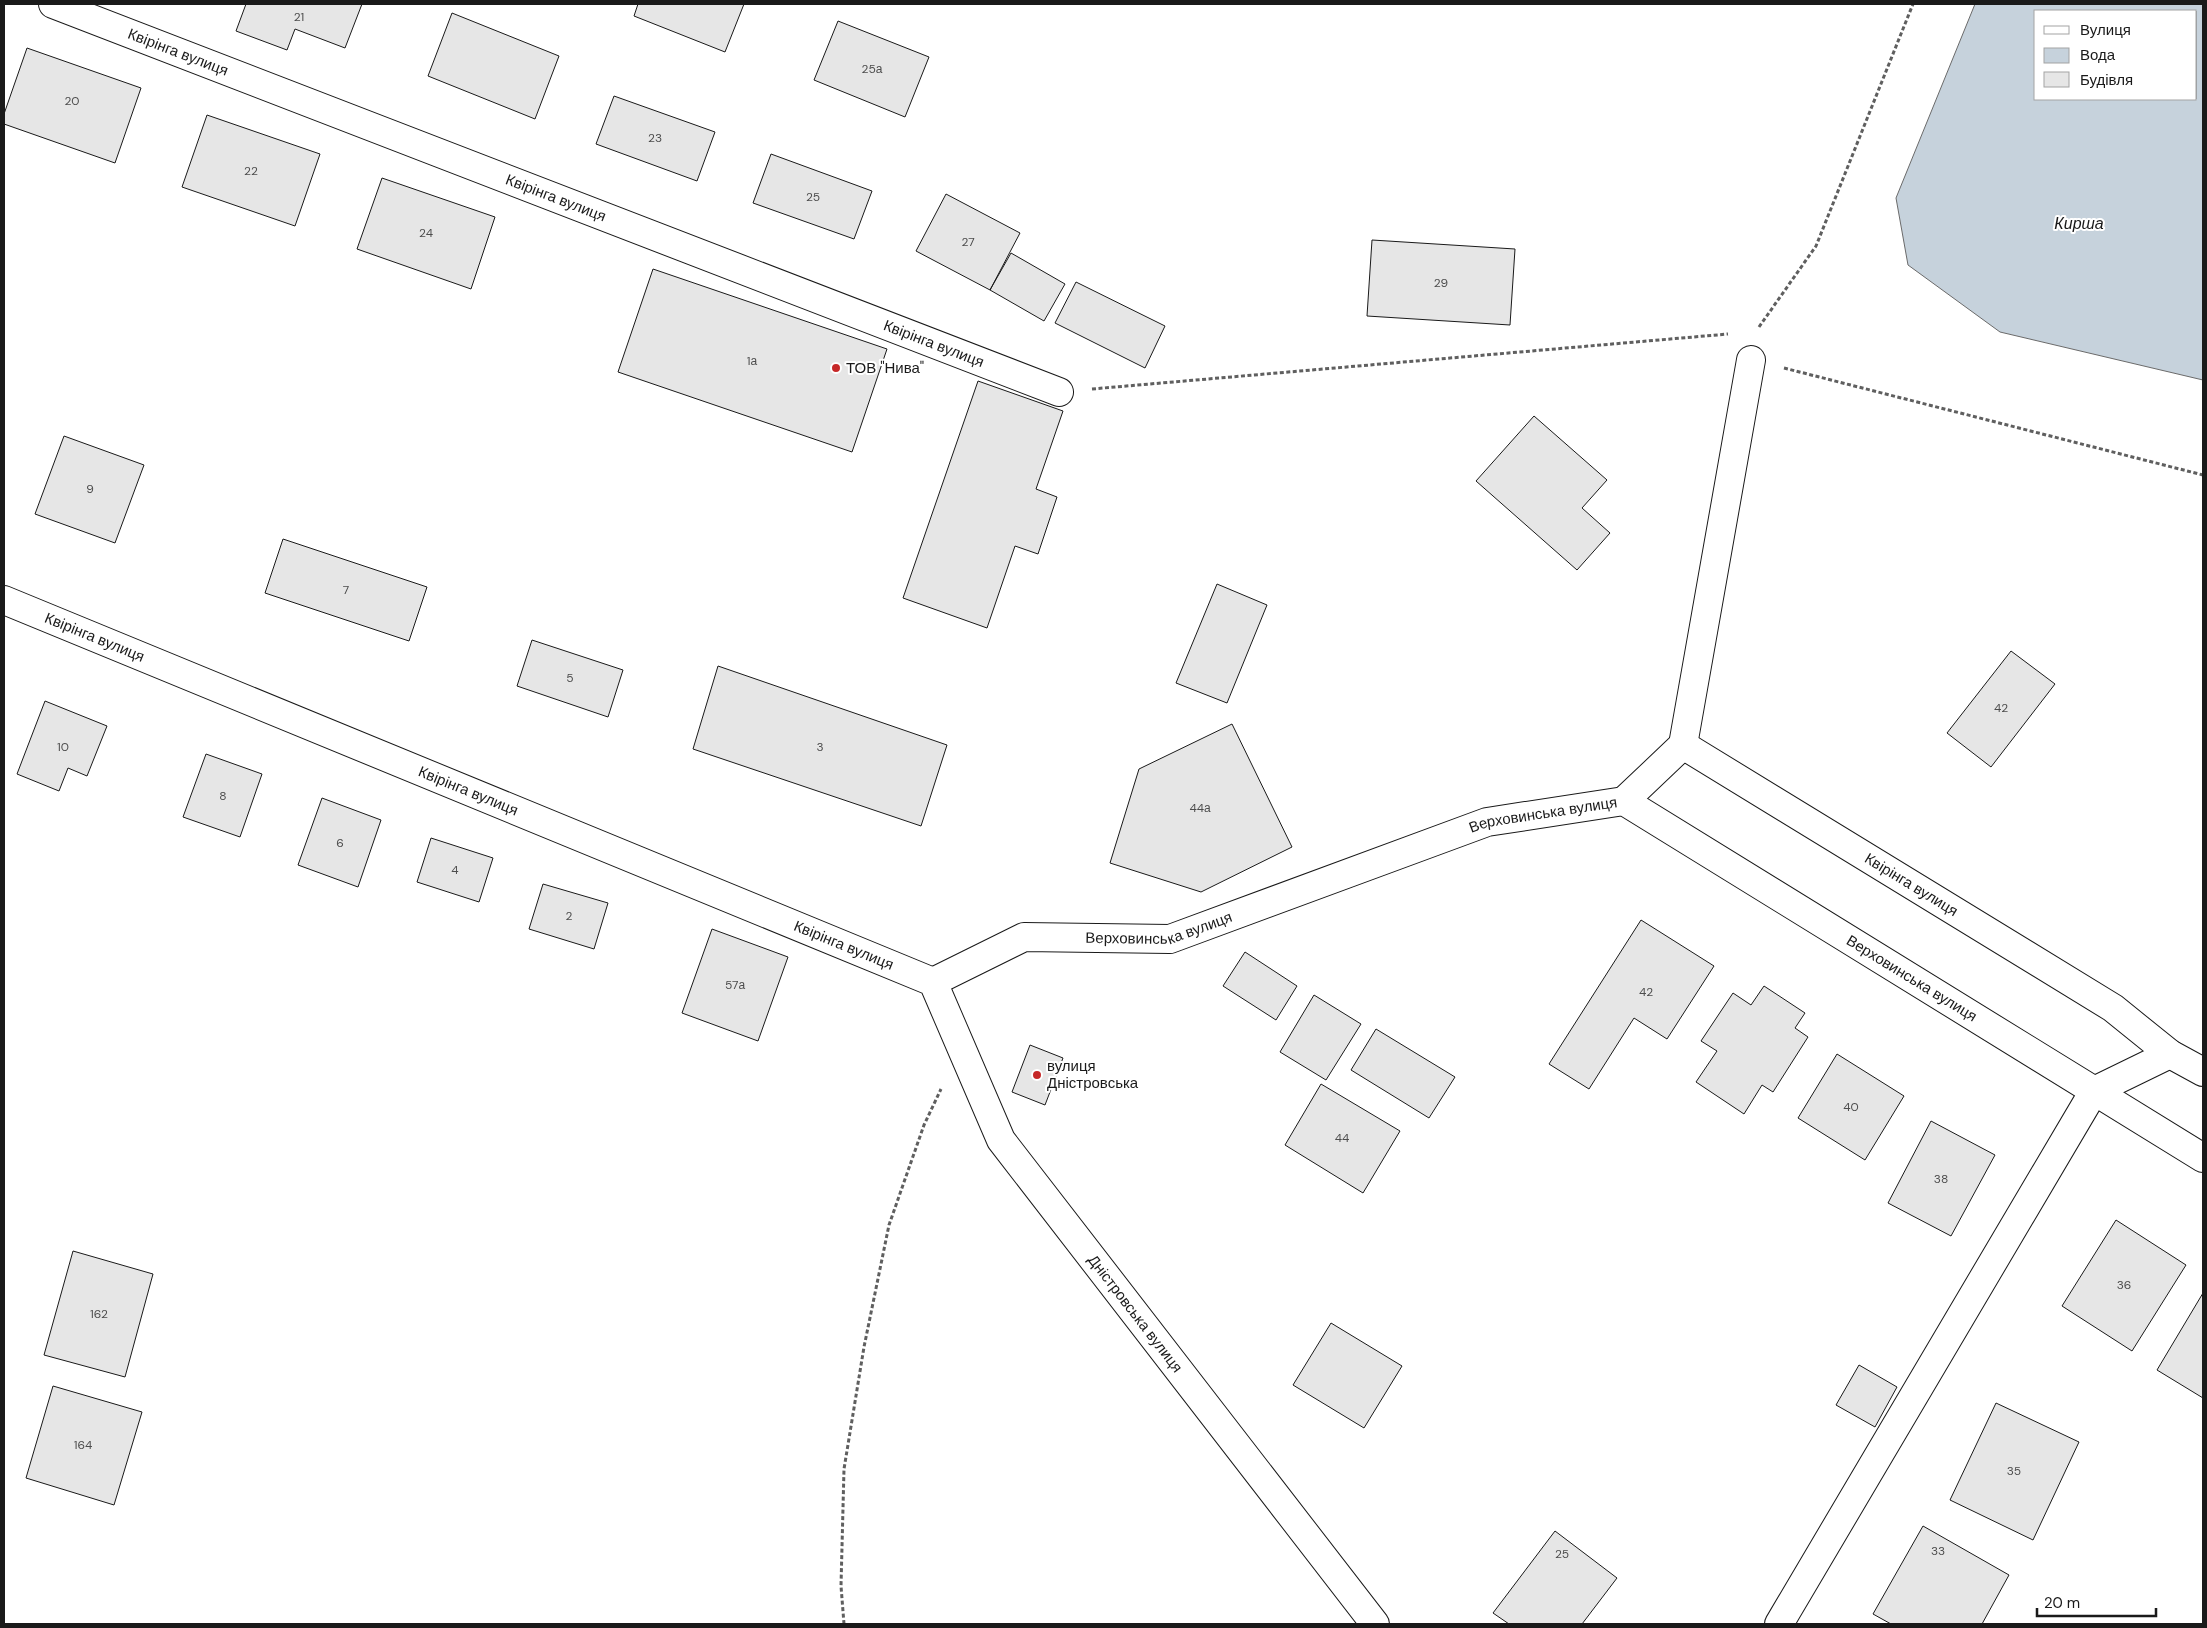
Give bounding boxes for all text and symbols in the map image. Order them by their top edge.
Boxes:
house number: 21 [294,9,304,25]
legend [2034,10,2197,100]
text: Вулиця [2080,20,2131,40]
street label: Квірінга вулиця [125,24,231,81]
text: Вода [2080,45,2116,65]
house number: 25а [862,61,883,77]
text: Будівля [2080,70,2133,90]
house number: 20 [64,93,80,109]
house number: 23 [648,130,662,146]
house number: 22 [244,163,258,179]
street label: Квірінга вулиця [503,170,609,226]
house number: 25 [806,189,820,205]
water label: Кирша [2054,213,2104,234]
house number: 24 [419,225,433,241]
house number: 27 [961,234,975,250]
house number: 29 [1434,275,1448,291]
street label: Квірінга вулиця [881,315,987,372]
house number: 1а [747,353,758,369]
place label: ТОВ "Нива" [846,358,924,378]
marker: ТОВ "Нива" [830,362,842,374]
house number: 9 [86,481,94,497]
house number: 7 [343,582,349,598]
street label: Квірінга вулиця [42,608,148,667]
house number: 5 [566,670,574,686]
house number: 42 [1994,700,2008,716]
house number: 10 [57,739,69,755]
house number: 3 [816,739,824,755]
street label: Квірінга вулиця [415,761,521,820]
house number: 8 [219,788,227,804]
street label: Верховинська вулиця [1466,792,1619,838]
house number: 44а [1189,800,1211,816]
house number: 6 [336,835,344,851]
street label: Квірінга вулиця [1861,848,1962,921]
house number: 4 [451,862,459,878]
street label: Верховинська вулиця [1085,907,1235,949]
house number: 2 [566,908,573,924]
street label: Квірінга вулиця [791,916,897,975]
street label: Верховинська вулиця [1843,930,1981,1026]
house number: 57а [725,977,745,993]
house number: 42 [1639,984,1653,1000]
place label: вулиця Дністровська [1047,1056,1139,1093]
marker: вулиця Дністровська [1031,1069,1043,1081]
house number: 40 [1843,1099,1859,1115]
house number: 44 [1335,1130,1349,1146]
house number: 38 [1934,1171,1948,1187]
street label: Дністровська вулиця [1083,1251,1187,1377]
house number: 36 [2117,1277,2131,1293]
house number: 162 [90,1306,108,1322]
house number: 164 [74,1437,92,1453]
house number: 35 [2007,1463,2021,1479]
house number: 33 [1931,1543,1945,1559]
house number: 25 [1555,1546,1569,1562]
scale bar [2037,1586,2156,1618]
text: 20 m [2044,1593,2080,1613]

